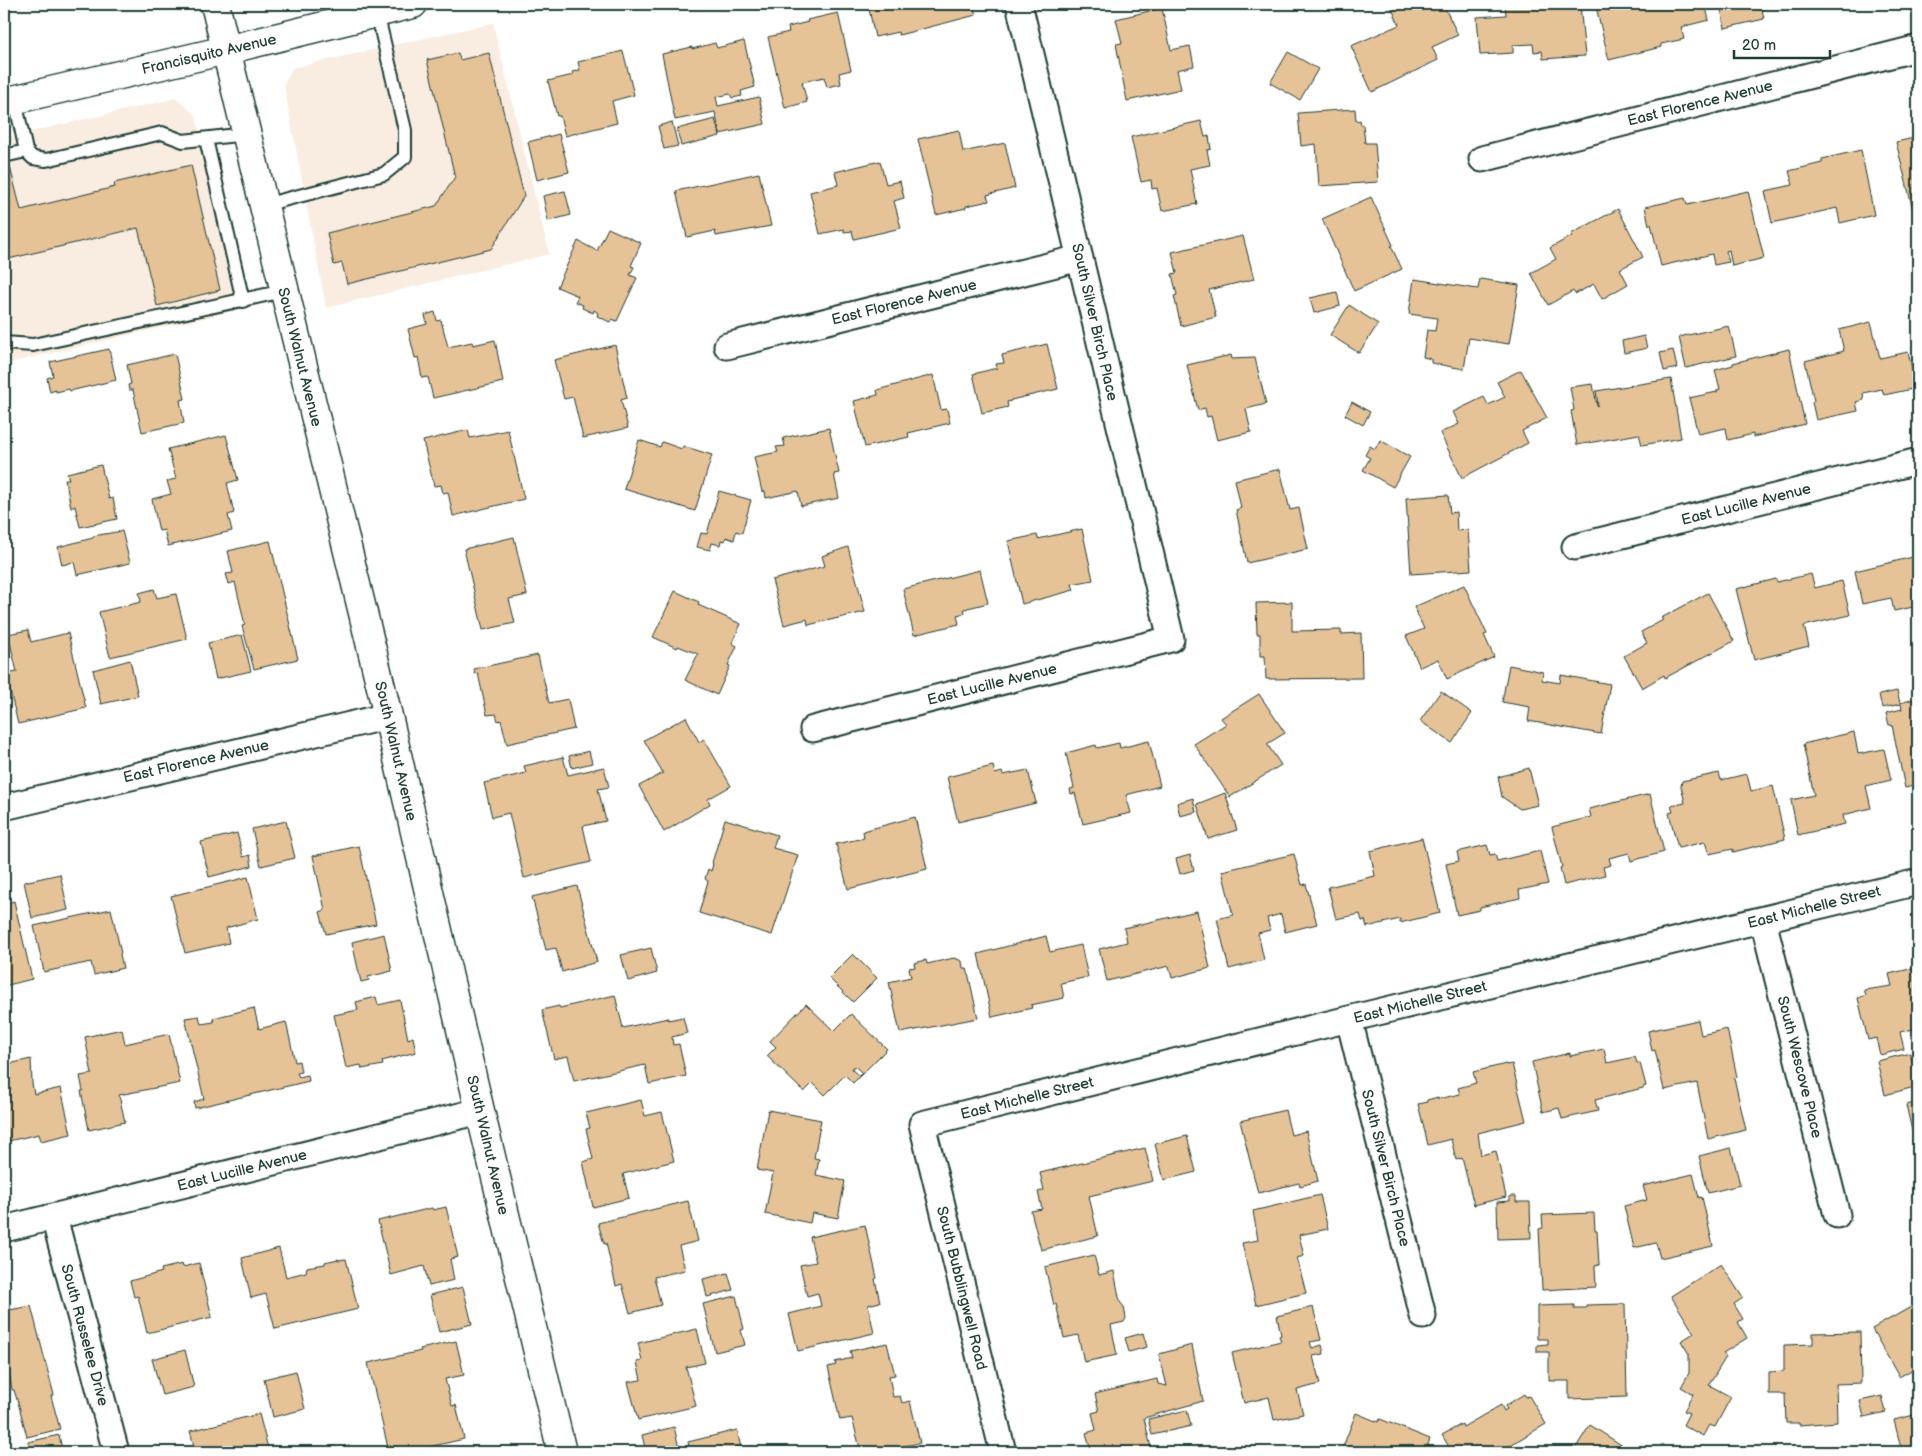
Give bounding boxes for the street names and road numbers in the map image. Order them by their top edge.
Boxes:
street label: Francisquito Avenue [140,30,278,79]
street label: East Florence Avenue [1626,76,1775,131]
street label: South Silver Birch Place [1067,242,1122,403]
street label: East Florence Avenue [830,275,979,330]
street label: South Walnut Avenue [273,286,326,429]
street label: East Lucille Avenue [1679,479,1813,530]
street label: East Lucille Avenue [925,659,1059,710]
street label: South Walnut Avenue [370,680,421,823]
street label: East Florence Avenue [121,735,271,787]
street label: East Michelle Street [1746,882,1883,933]
street label: East Michelle Street [1352,977,1489,1028]
street label: South Wescove Place [1773,994,1826,1140]
street label: East Michelle Street [959,1073,1096,1124]
street label: South Walnut Avenue [462,1074,513,1217]
street label: South Silver Birch Place [1357,1088,1414,1249]
street label: East Lucille Avenue [175,1145,309,1196]
street label: South Bubblingwell Road [932,1204,991,1372]
street label: South Russelee Drive [56,1262,113,1408]

